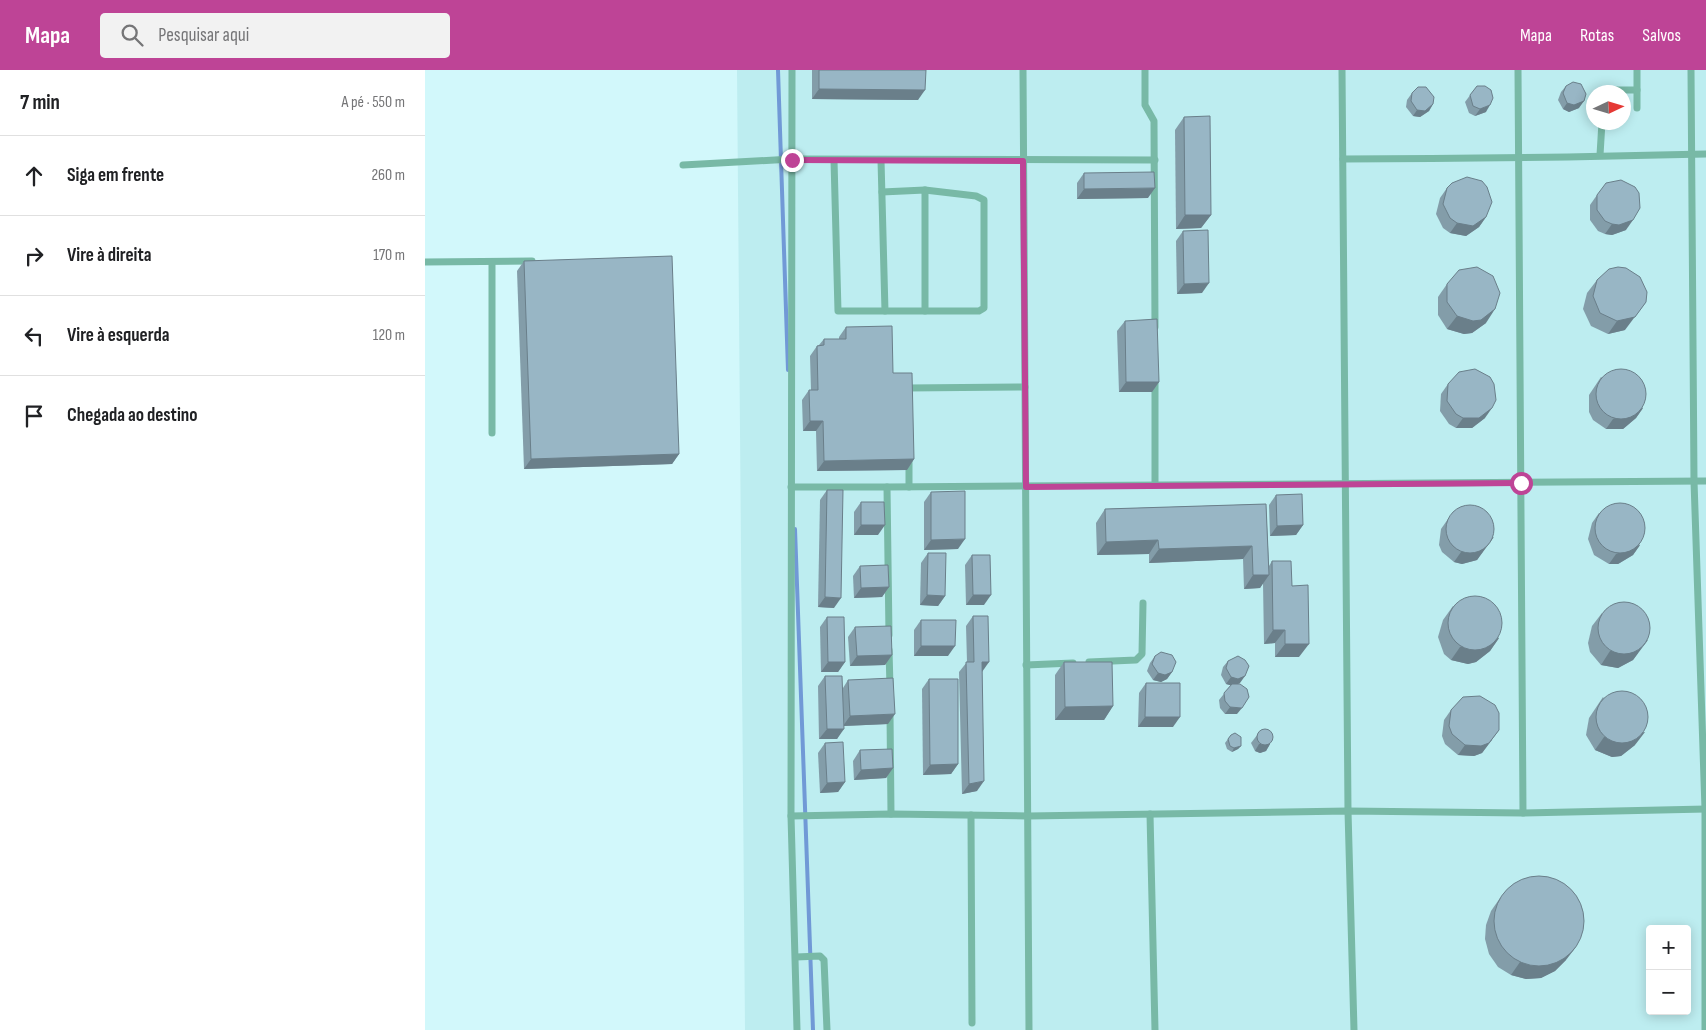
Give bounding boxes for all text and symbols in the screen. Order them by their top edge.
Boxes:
search box [100,13,450,58]
text: Mapa [25,21,70,50]
icon: search [118,21,146,49]
text: Pesquisar aqui [158,24,249,47]
text: Mapa [1520,25,1552,46]
text: Rotas [1580,25,1614,46]
text: Salvos [1642,25,1681,46]
north arrow [1586,85,1631,130]
text: 7 min [20,90,60,115]
text: A pé · 550 m [341,93,405,112]
route end [781,149,804,172]
icon: ahead [20,162,48,190]
text: Siga em frente [67,164,164,187]
text: 260 m [371,166,405,185]
icon: right [20,242,48,270]
text: Vire à direita [67,244,151,267]
text: 170 m [373,246,405,265]
icon: left [20,322,48,350]
text: Vire à esquerda [67,324,169,347]
text: 120 m [373,326,405,345]
icon: arrive [20,402,48,430]
text: Chegada ao destino [67,404,197,427]
route start [1510,472,1533,495]
map controls [1646,925,1691,1015]
button: + [1646,925,1691,970]
button: − [1646,970,1691,1015]

